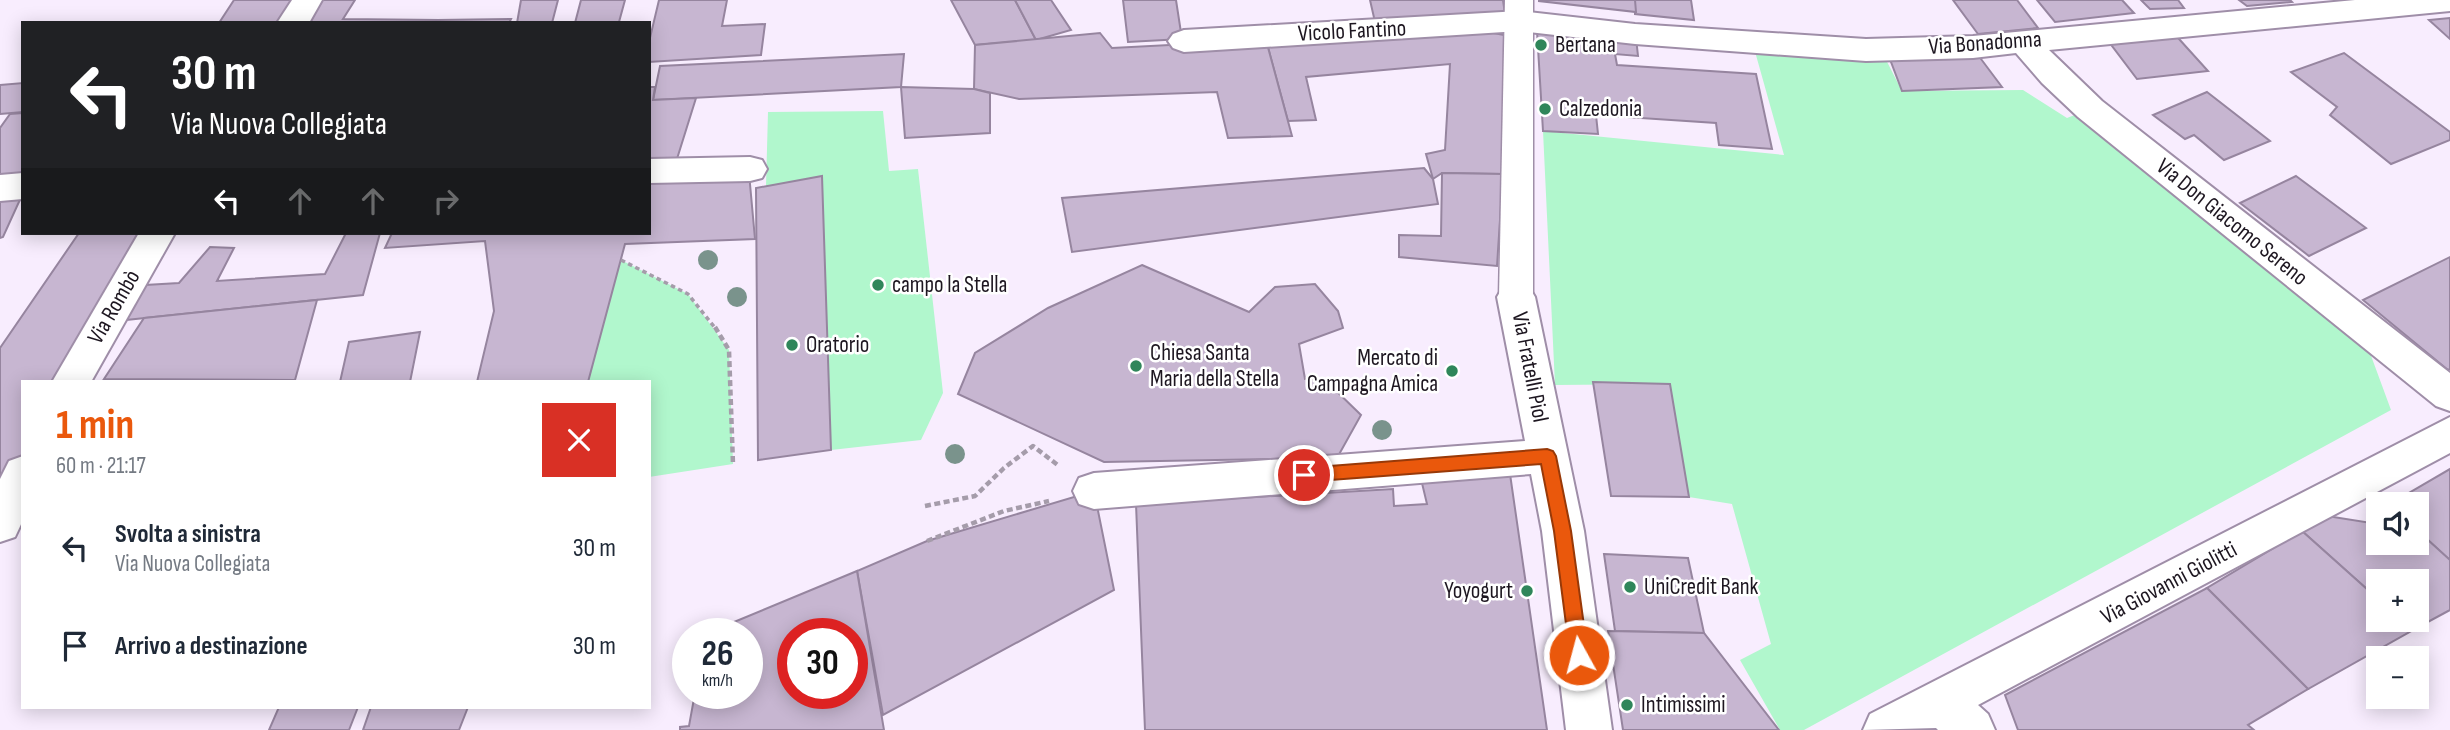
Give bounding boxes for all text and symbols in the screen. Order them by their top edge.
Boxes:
street label: Vicolo Fantino [1297,14,1407,48]
street label: Via Bonadonna [1928,25,2042,61]
place label: Bertana [1555,31,1616,59]
marker: Bertana [1533,37,1549,53]
text: 30 m [171,45,256,104]
icon: left [56,49,147,140]
place label: Calzedonia [1559,95,1642,123]
marker: Calzedonia [1537,101,1553,117]
text: Via Nuova Collegiata [171,105,387,144]
street label: Via Don Giacomo Sereno [2151,152,2313,292]
icon: left [208,182,246,220]
icon: ahead [281,182,319,220]
icon: ahead [354,182,392,220]
icon: right [427,182,465,220]
street label: Via Rombò [82,265,146,349]
place label: campo la Stella [892,271,1007,299]
marker: campo la Stella [870,277,886,293]
street label: Via Fratelli Piol [1506,309,1554,425]
place label: Oratorio [806,331,869,359]
marker: Oratorio [784,337,800,353]
place label: Chiesa Santa Maria della Stella [1150,339,1279,393]
place label: Mercato di Campagna Amica [1307,344,1438,398]
marker: Chiesa Santa Maria della Stella [1128,358,1144,374]
marker: Mercato di Campagna Amica [1444,363,1460,379]
text: 1 min [56,400,134,451]
button: close [542,403,616,477]
pin [1274,445,1334,505]
text: 60 m · 21:17 [56,452,146,480]
icon: arrive [1285,456,1323,494]
map controls [2366,492,2429,709]
button: sound [2366,492,2429,555]
text: Svolta a sinistra [115,519,261,550]
icon: left [56,529,94,567]
text: 30 m [573,533,616,564]
street label: Via Giovanni Giolitti [2096,535,2242,631]
text: Via Nuova Collegiata [115,550,270,578]
button: + [2366,569,2429,632]
place label: UniCredit Bank [1644,573,1759,601]
place label: Yoyogurt [1444,577,1513,605]
marker: UniCredit Bank [1622,579,1638,595]
marker: Yoyogurt [1519,583,1535,599]
speed limit sign: 30 [777,618,868,709]
position arrow [1542,618,1616,692]
icon: arrive [56,627,94,665]
text: Arrivo a destinazione [115,631,308,662]
text: 30 m [573,631,616,662]
text: 26 [702,633,733,676]
button: − [2366,646,2429,709]
text: km/h [702,670,733,691]
place label: Intimissimi [1641,691,1726,719]
marker: Intimissimi [1619,697,1635,713]

